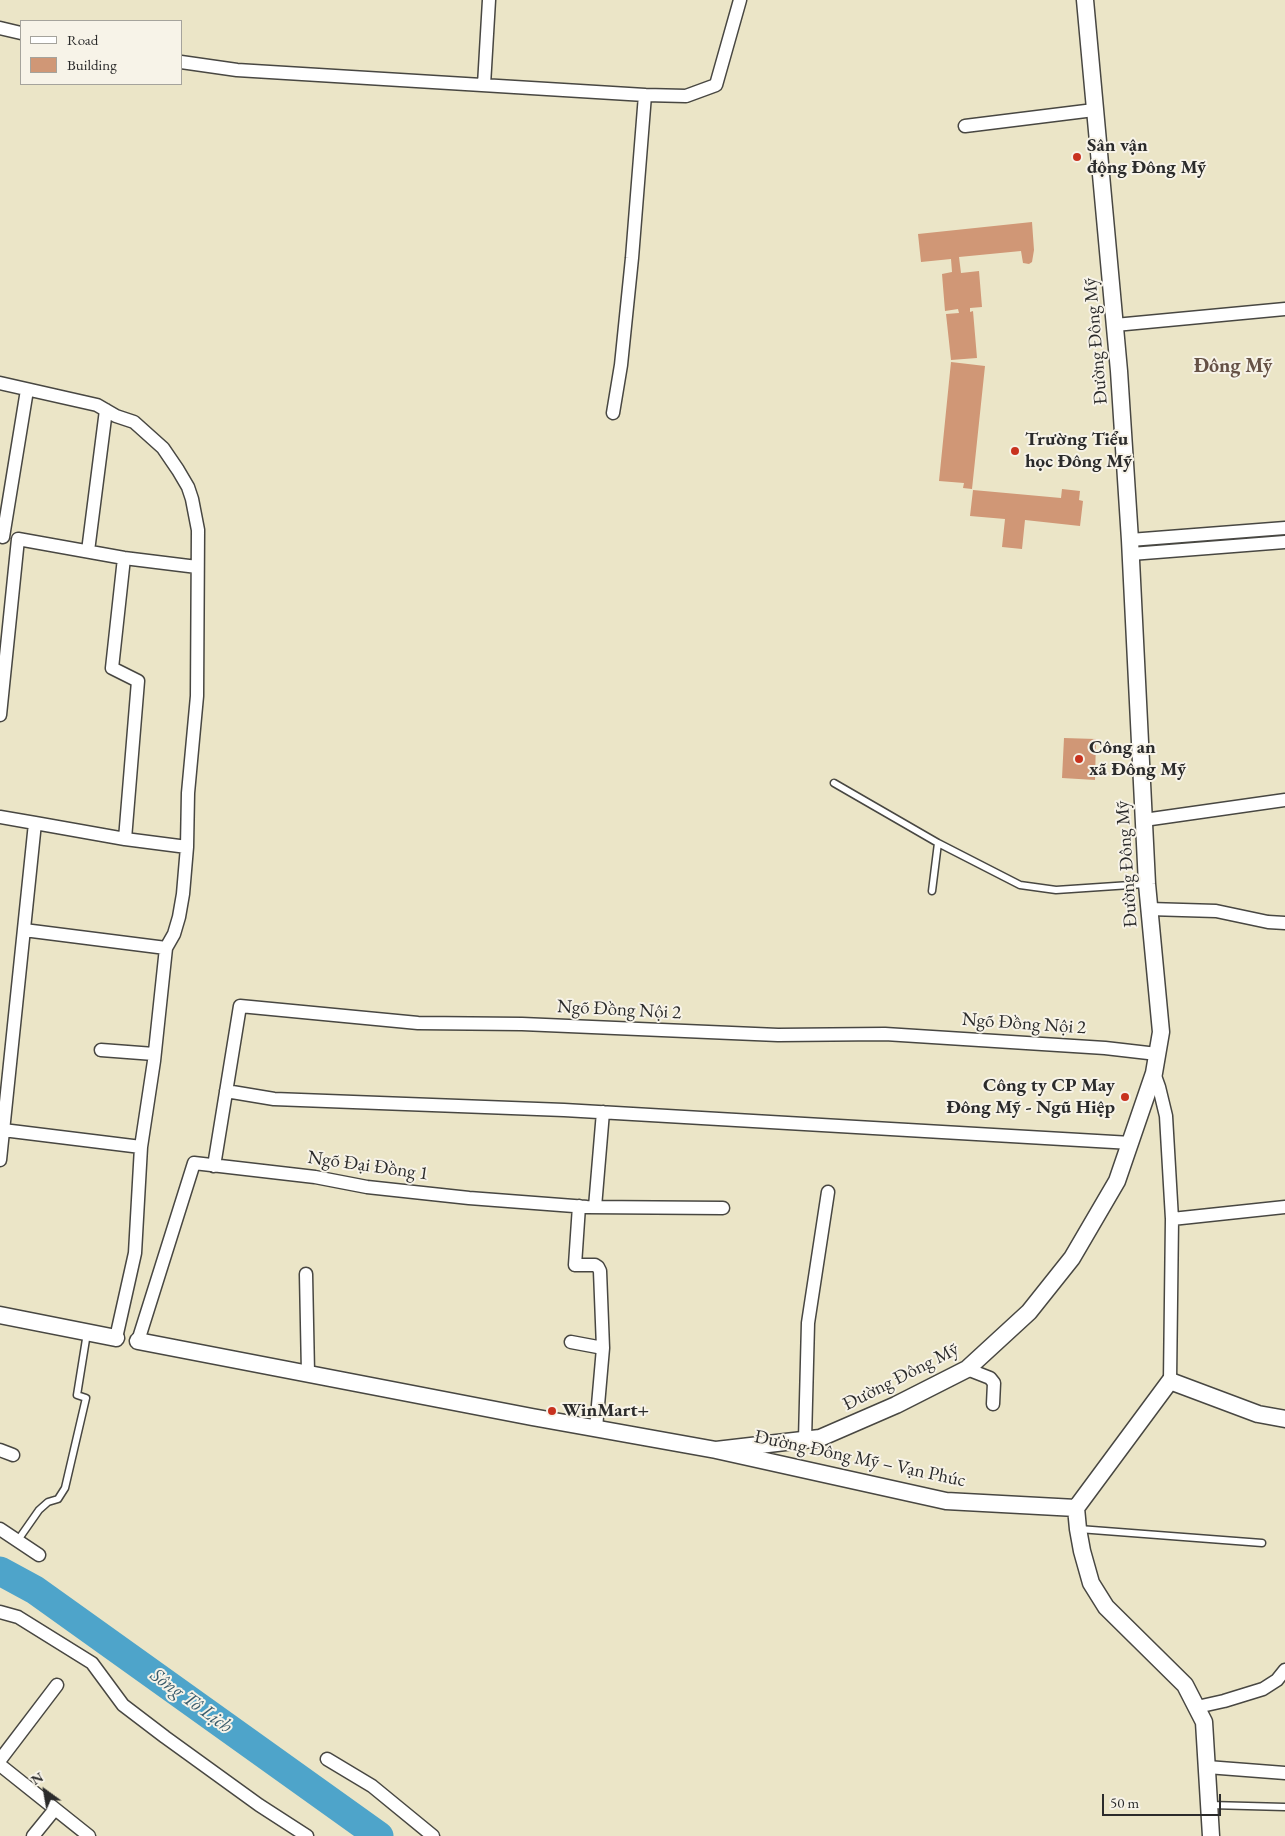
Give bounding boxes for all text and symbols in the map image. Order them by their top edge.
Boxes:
legend [20,20,182,85]
text: Road [67,30,98,49]
text: Building [67,55,117,74]
place label: Sân vận động Đông Mỹ [1087,135,1206,179]
marker: Sân vận động Đông Mỹ [1071,151,1083,163]
street label: Đường Đông Mỹ [1079,277,1113,405]
district label: Đông Mỹ [1194,355,1272,379]
place label: Trường Tiểu học Đông Mỹ [1025,429,1132,473]
marker: Trường Tiểu học Đông Mỹ [1009,445,1021,457]
place label: Công an xã Đông Mỹ [1089,737,1186,781]
marker: Công an xã Đông Mỹ [1073,753,1085,765]
street label: Đường Đông Mỹ [1111,800,1143,928]
street label: Ngõ Đồng Nội 2 [556,995,682,1025]
street label: Ngõ Đồng Nội 2 [961,1008,1087,1040]
place label: Công ty CP May Đông Mỹ - Ngũ Hiệp [946,1075,1115,1119]
marker: Công ty CP May Đông Mỹ - Ngũ Hiệp [1119,1091,1131,1103]
street label: Ngõ Đại Đồng 1 [306,1146,430,1186]
street label: Đường Đông Mỹ [839,1338,963,1416]
place label: WinMart+ [562,1400,649,1422]
marker: WinMart+ [546,1405,558,1417]
street label: Đường Đông Mỹ – Vạn Phúc [752,1425,968,1493]
water label: Sông Tô Lịch [145,1663,237,1739]
north arrow [20,1766,70,1816]
text: N [27,1768,47,1789]
scale bar [1105,1784,1224,1816]
text: 50 m [1110,1793,1139,1812]

